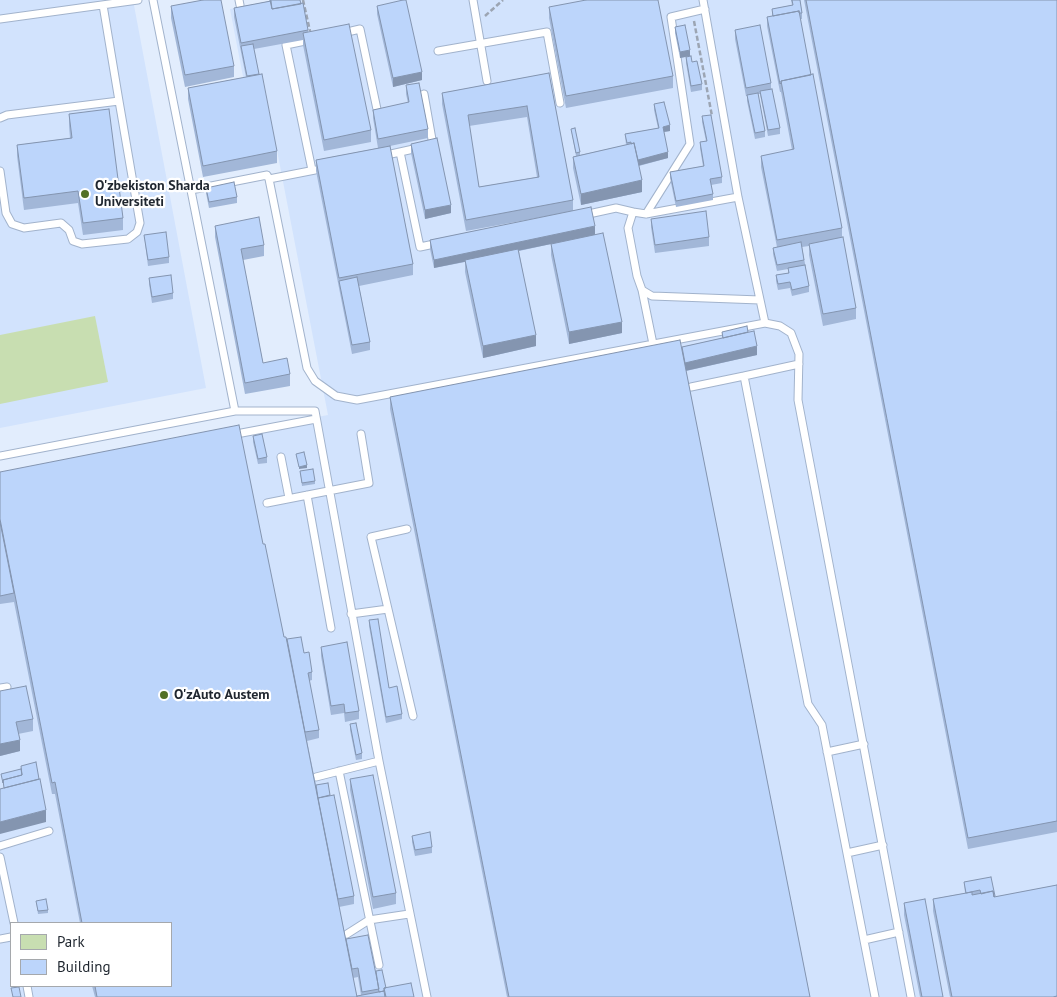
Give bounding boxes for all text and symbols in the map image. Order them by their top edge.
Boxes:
place label: O'zbekiston Sharda Universiteti [95,178,210,210]
marker: O'zbekiston Sharda Universiteti [79,188,91,200]
place label: O'zAuto Austem [174,687,270,703]
marker: O'zAuto Austem [158,689,170,701]
legend [10,922,172,987]
text: Park [57,932,85,951]
text: Building [57,957,111,976]

